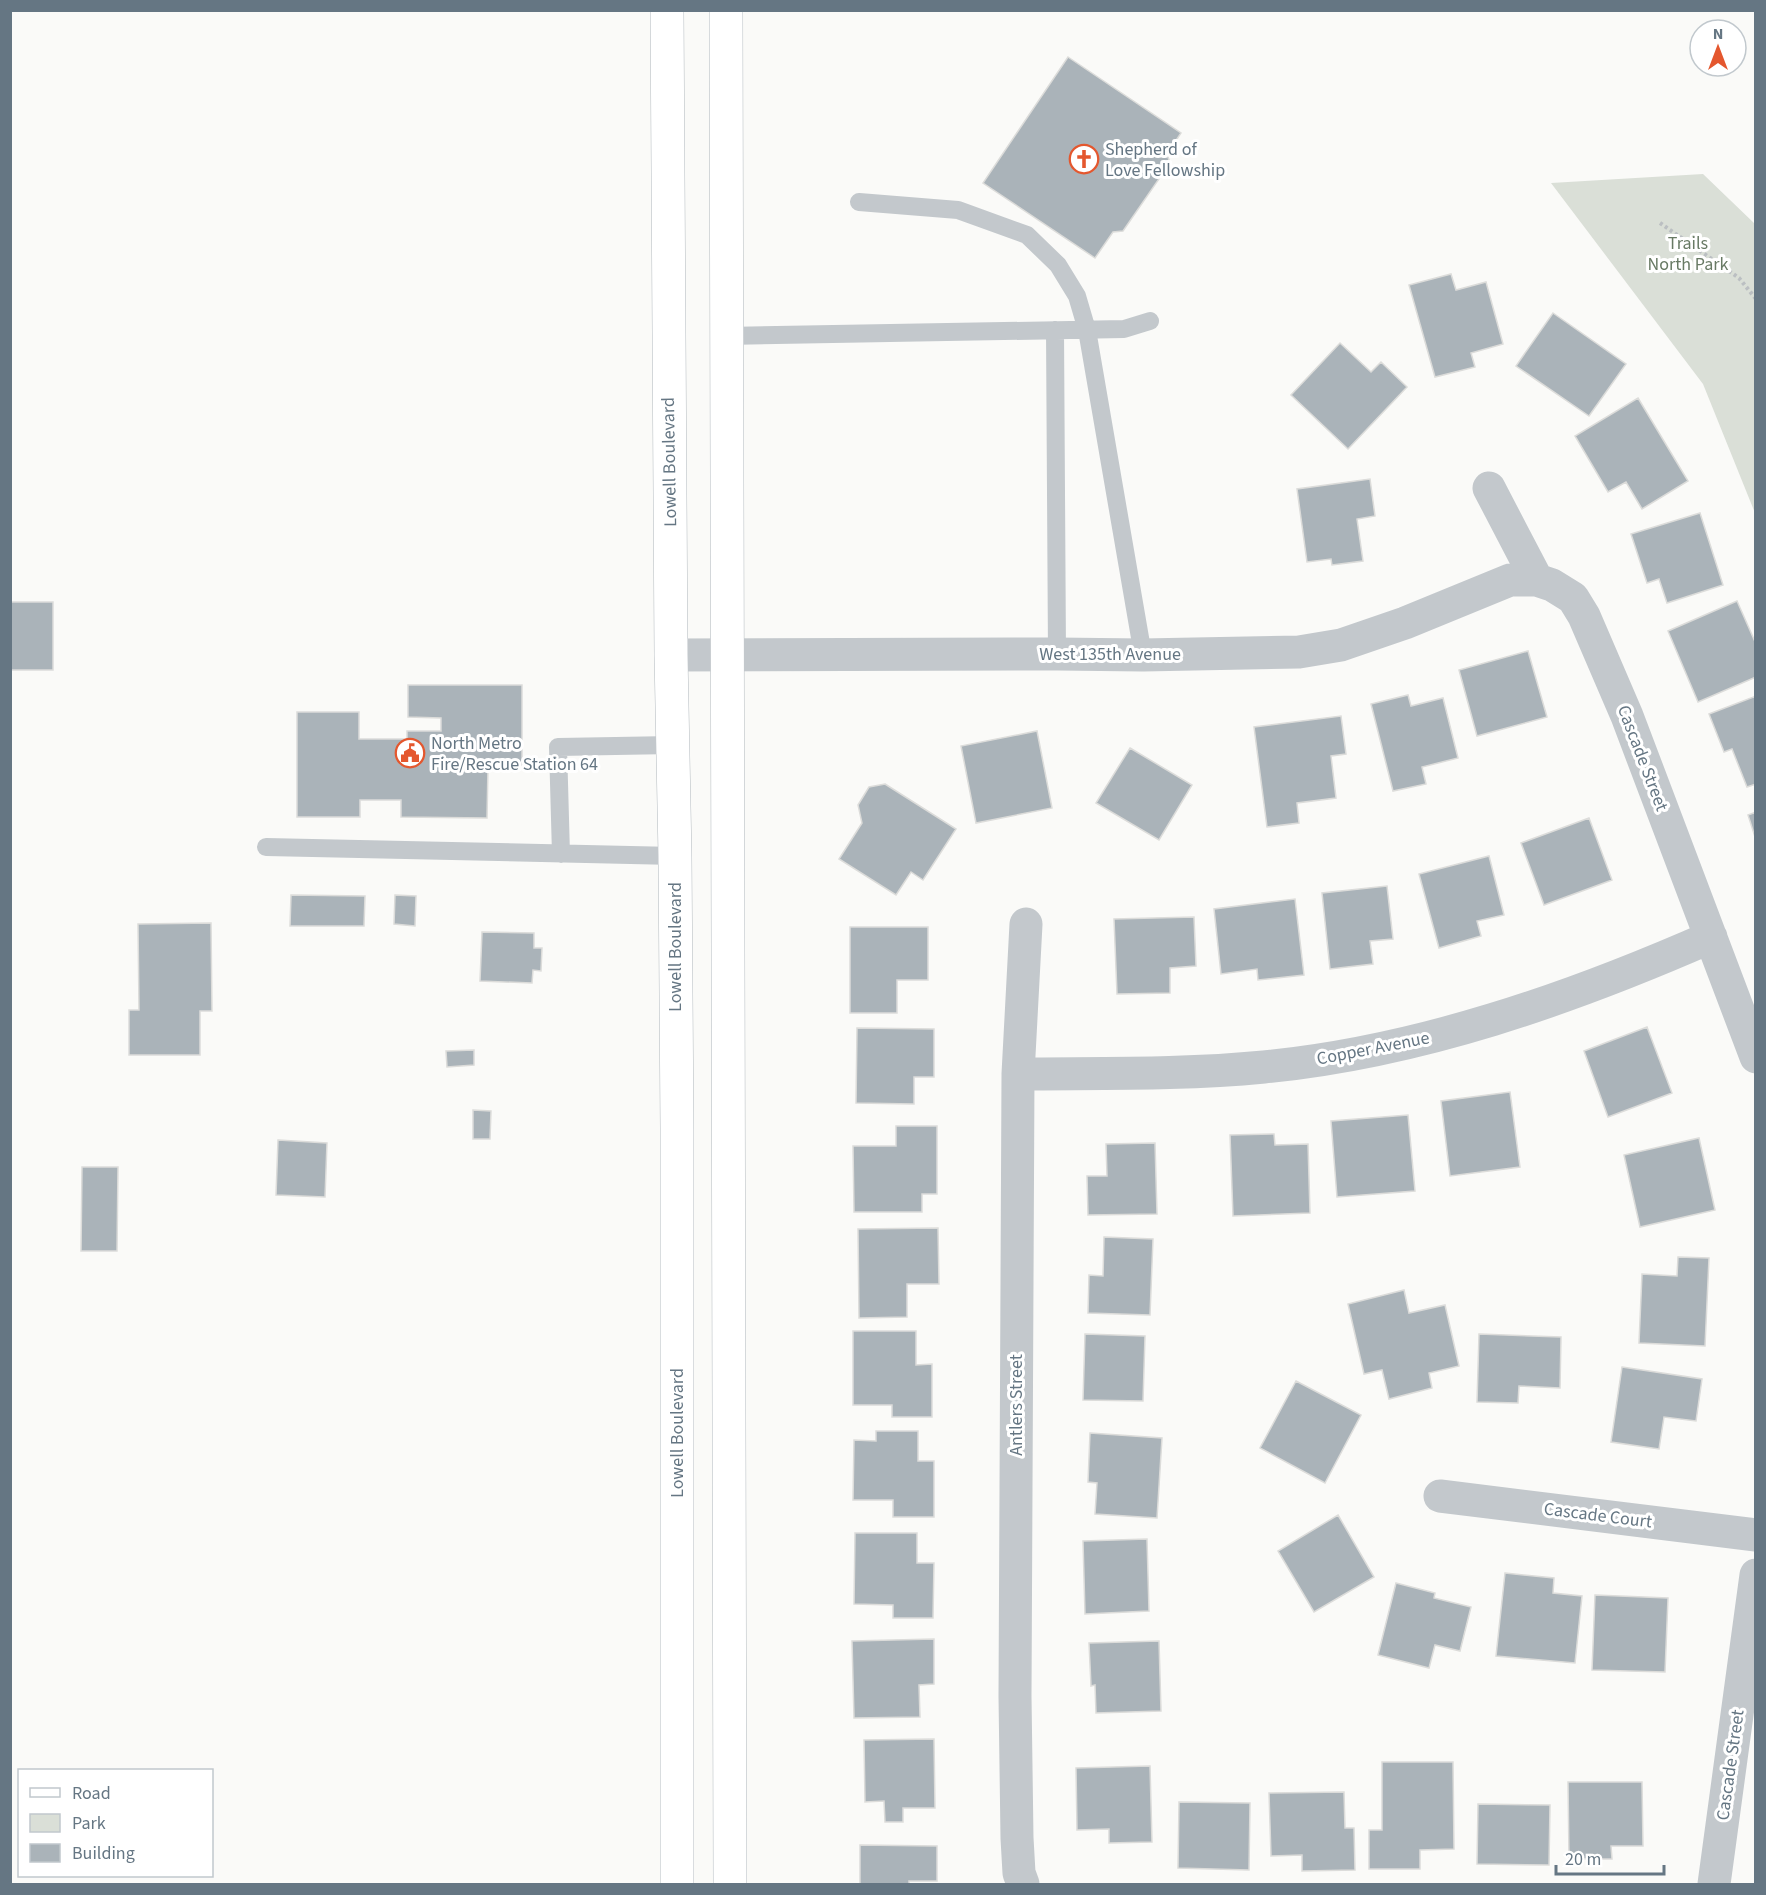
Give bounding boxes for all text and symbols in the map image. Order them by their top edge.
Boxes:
north arrow [1688,18,1748,78]
text: N [1713,23,1723,45]
place label: Shepherd of Love Fellowship [1105,137,1225,183]
church icon: Shepherd of Love Fellowship [1068,143,1100,175]
park label: Trails North Park [1648,231,1728,277]
street label: Lowell Boulevard [656,397,683,527]
street label: West 135th Avenue [1039,642,1181,667]
street label: Cascade Street [1611,702,1674,815]
place label: North Metro Fire/Rescue Station 64 [431,731,598,777]
public building icon: North Metro Fire/Rescue Station 64 [394,737,426,769]
street label: Lowell Boulevard [663,882,688,1012]
street label: Copper Avenue [1315,1025,1432,1072]
street label: Antlers Street [1004,1354,1029,1456]
street label: Lowell Boulevard [665,1368,690,1498]
street label: Cascade Court [1542,1496,1653,1535]
street label: Cascade Street [1710,1708,1751,1822]
legend [18,1769,213,1877]
text: Road [72,1781,111,1806]
text: Park [72,1811,106,1836]
scale bar [1556,1838,1664,1876]
text: Building [72,1841,135,1866]
text: 20 m [1565,1847,1601,1872]

